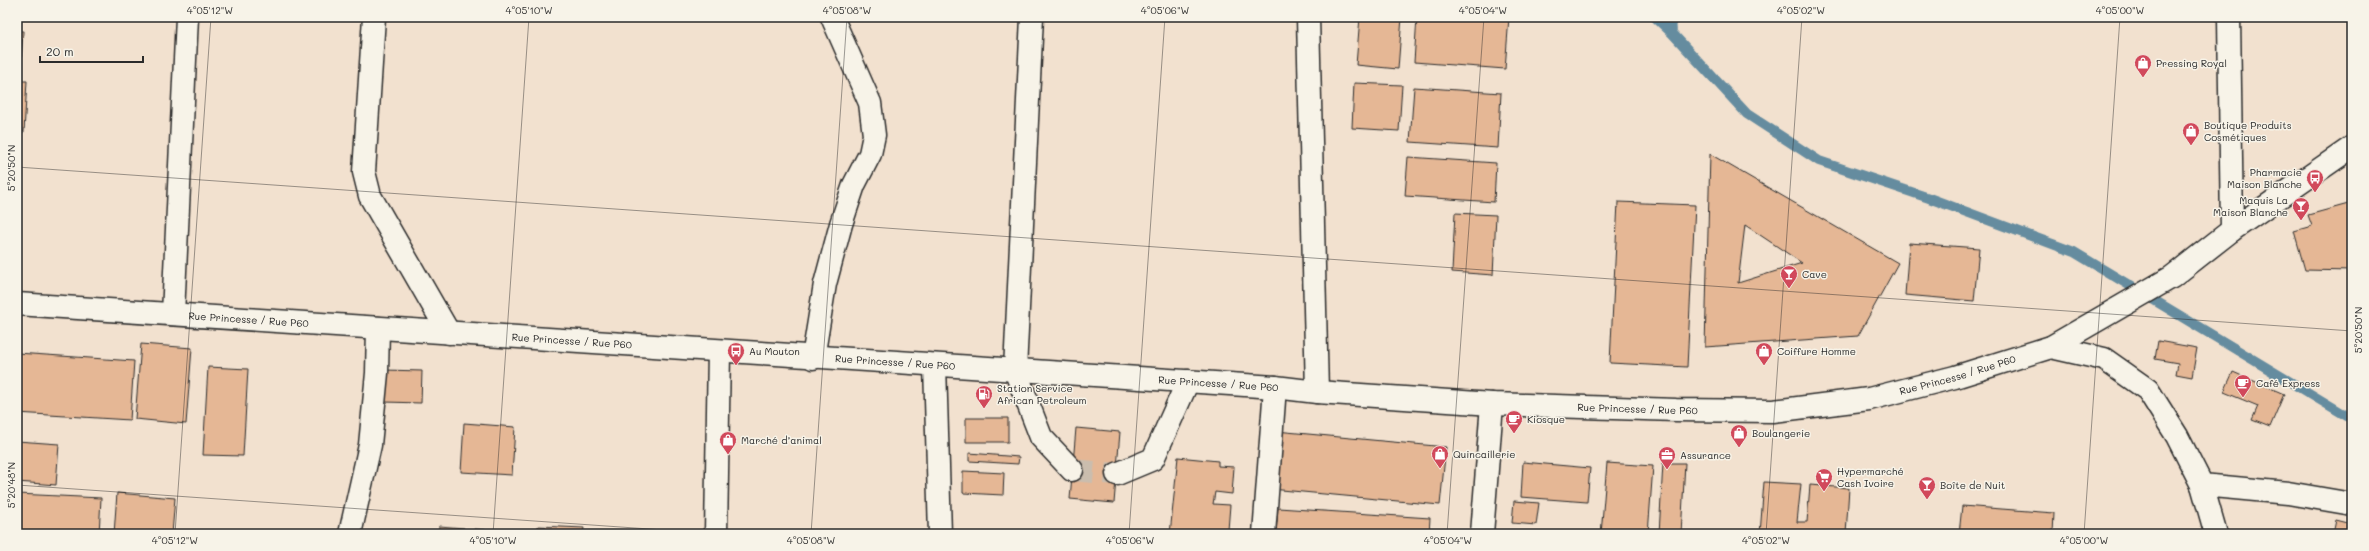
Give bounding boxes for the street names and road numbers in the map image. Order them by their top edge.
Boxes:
street label: Rue Princesse / Rue P60 [188,308,309,330]
street label: Rue Princesse / Rue P60 [511,330,632,352]
street label: Rue Princesse / Rue P60 [835,351,956,373]
street label: Rue Princesse / Rue P60 [1898,351,2017,398]
street label: Rue Princesse / Rue P60 [1158,372,1279,394]
street label: Rue Princesse / Rue P60 [1577,400,1698,417]

